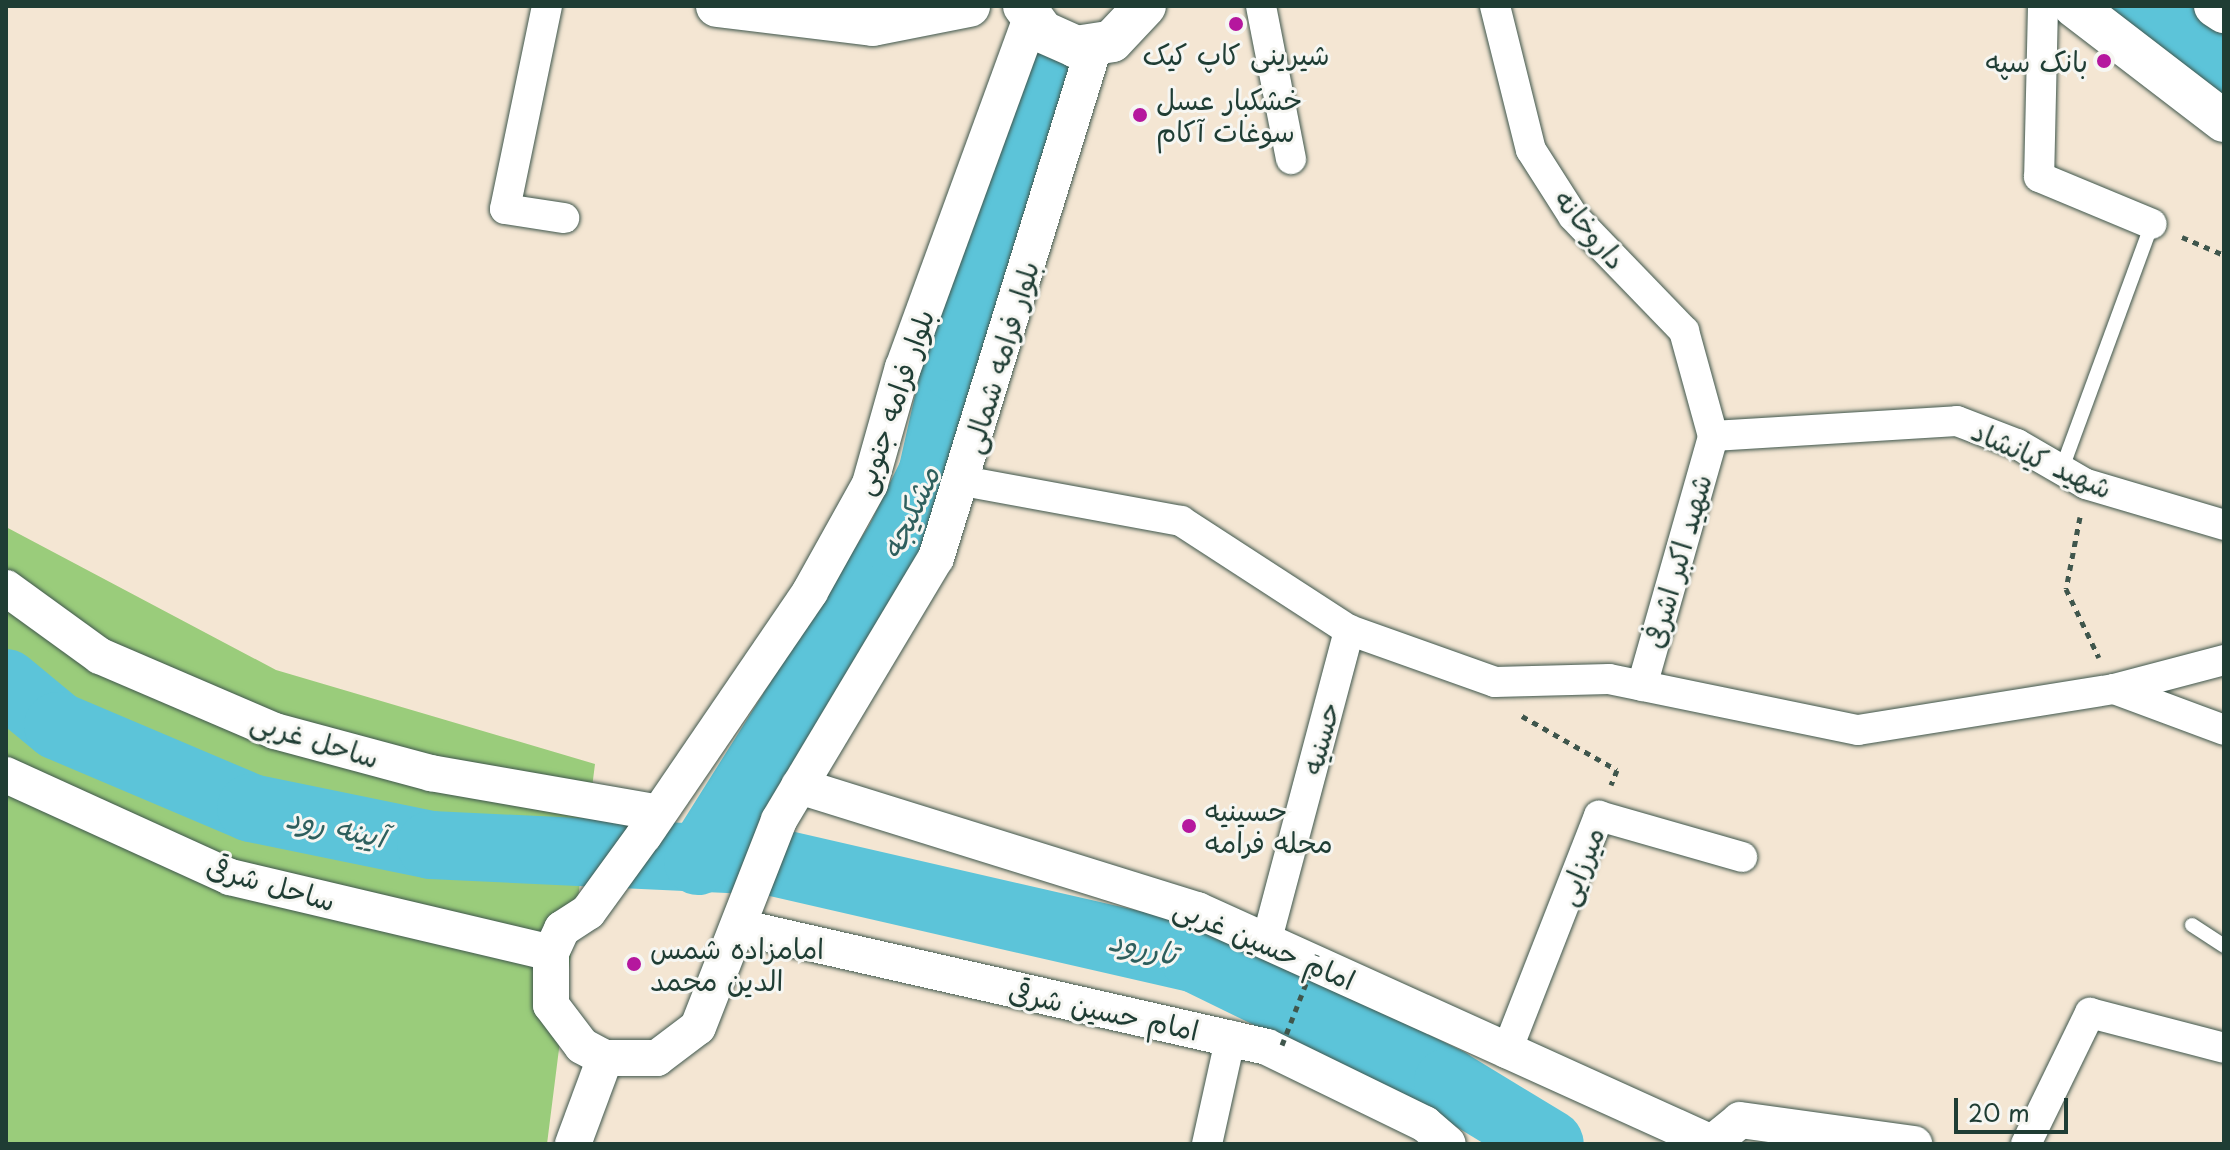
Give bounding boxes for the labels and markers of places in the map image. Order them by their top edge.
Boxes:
marker: شیرینی کاپ کیک [1227,15,1245,33]
place label: شیرینی کاپ کیک [1142,37,1330,71]
place label: بانک سپه [1985,44,2088,78]
marker: بانک سپه [2095,52,2113,70]
place label: خشکبار عسل سوغات آکام [1156,82,1302,148]
marker: خشکبار عسل سوغات آکام [1131,106,1149,124]
place label: حسینیه محله فرامه [1205,793,1333,859]
marker: حسینیه محله فرامه [1180,817,1198,835]
place label: امامزاده شمس الدین محمد [650,931,824,997]
marker: امامزاده شمس الدین محمد [625,955,643,973]

